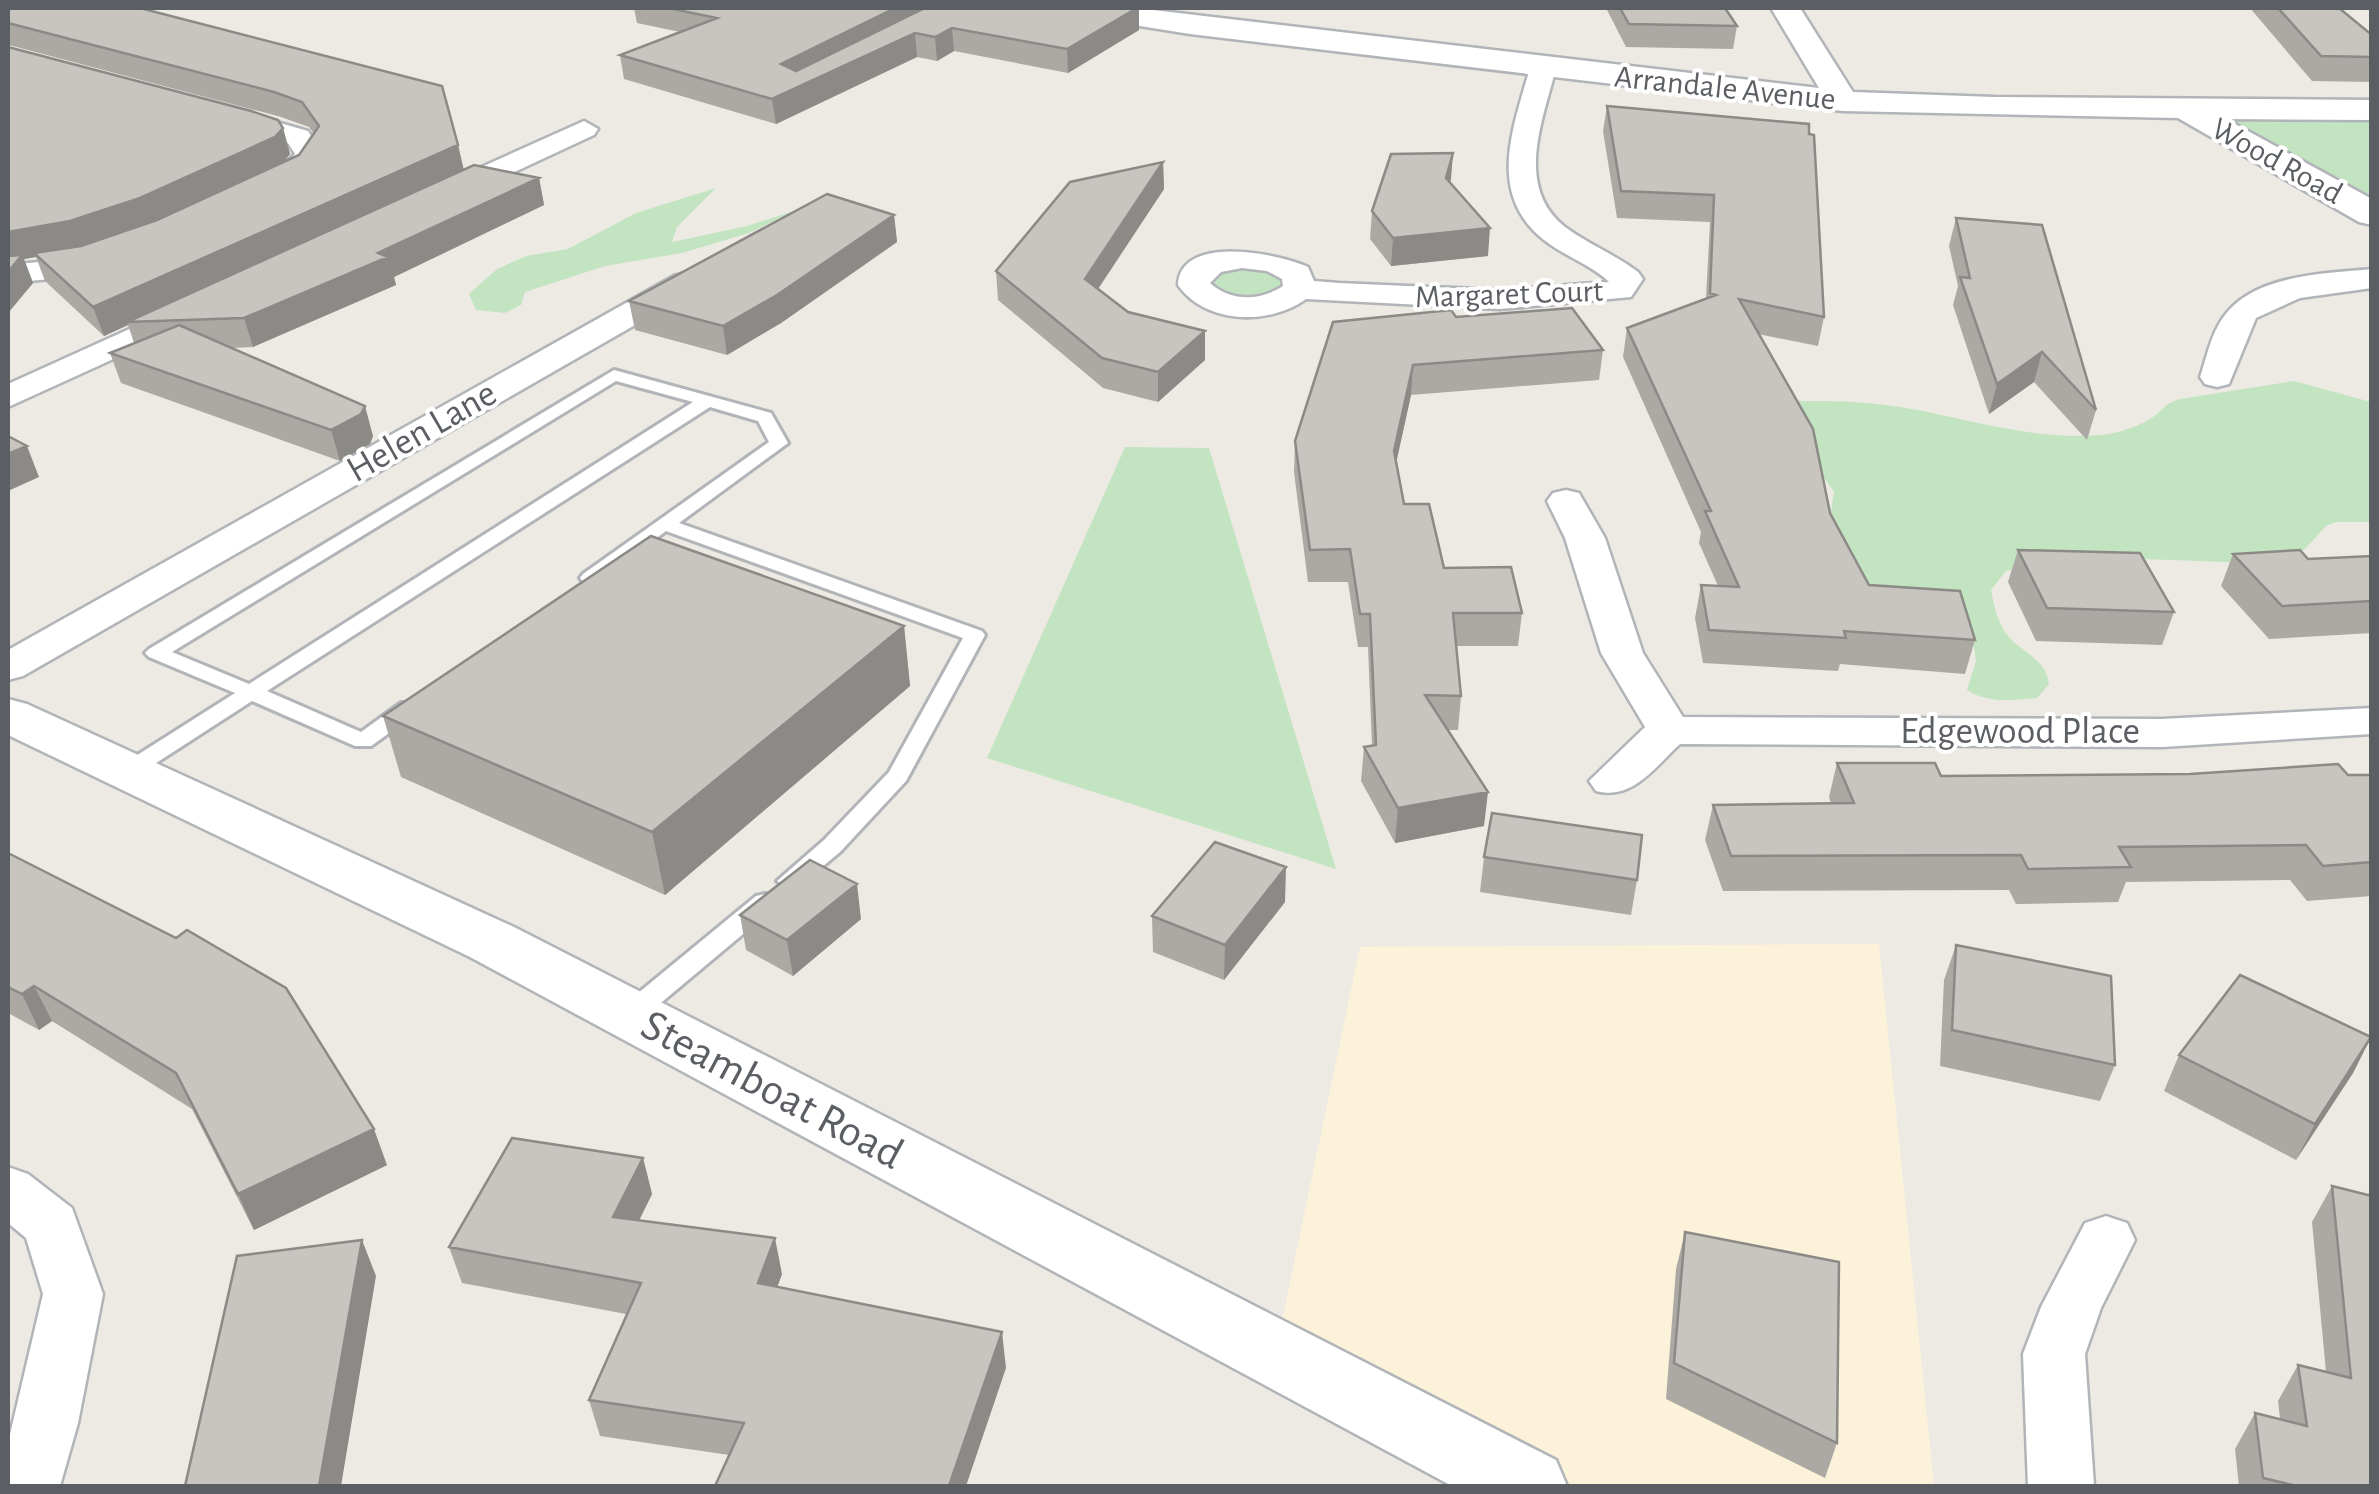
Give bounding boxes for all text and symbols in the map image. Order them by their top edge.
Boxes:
street label: Arrandale Avenue [1613,60,1837,116]
street label: Wood Road [2206,112,2348,210]
street label: Margaret Court [1414,275,1604,313]
street label: Helen Lane [341,374,503,490]
street label: Edgewood Place [1900,713,2140,751]
street label: Steamboat Road [634,1002,910,1178]

